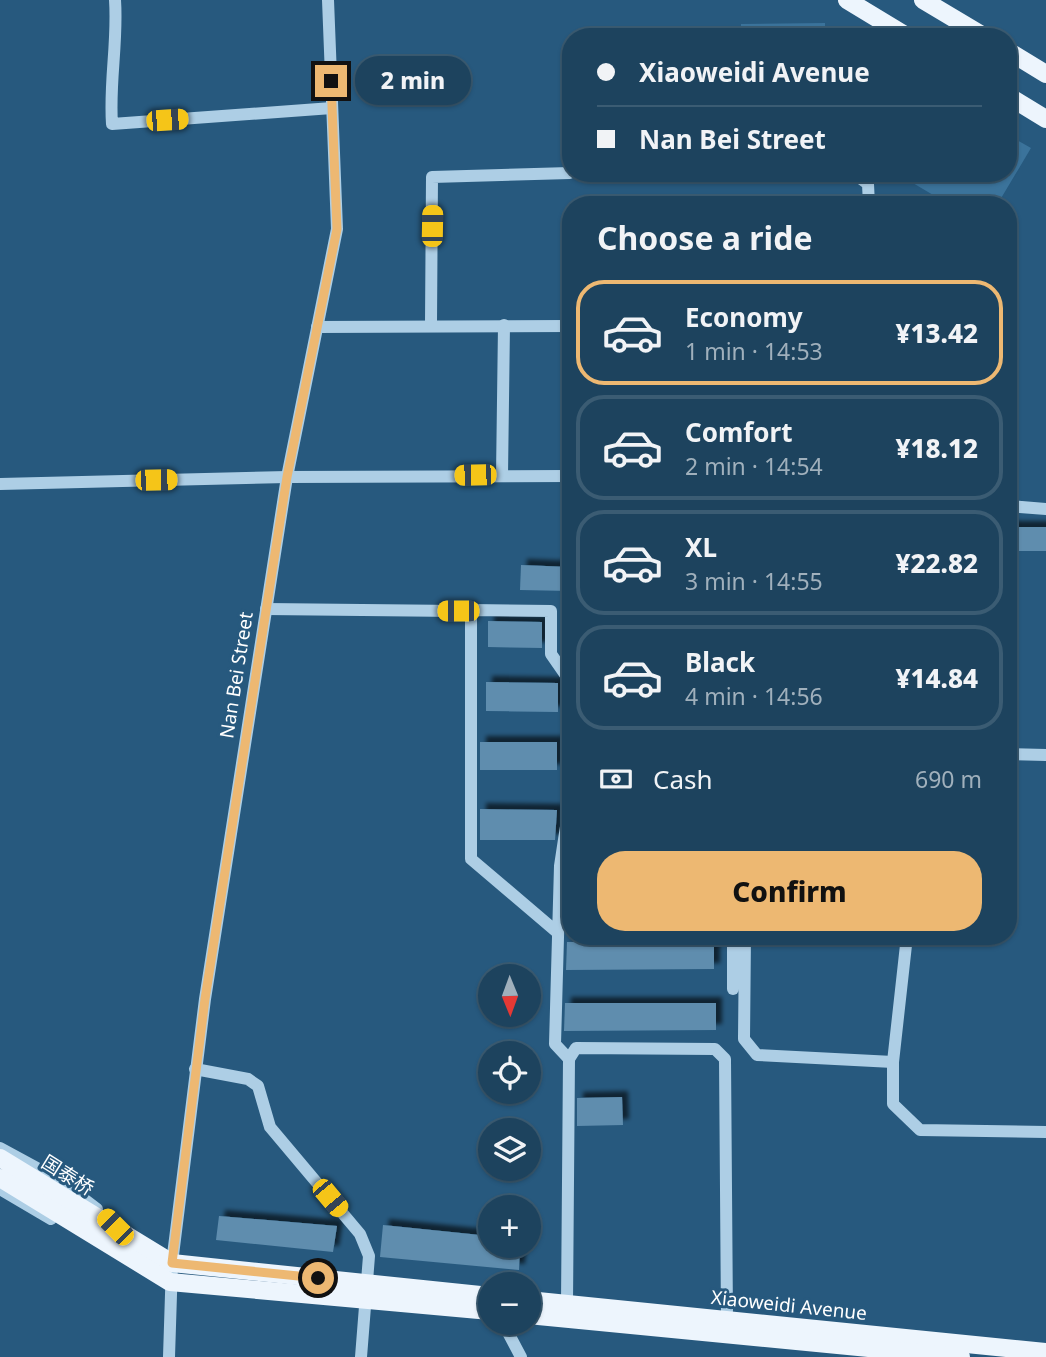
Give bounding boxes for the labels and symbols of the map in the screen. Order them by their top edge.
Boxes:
callout: 2 min [356,56,471,106]
route end [315,65,347,97]
car [146,108,189,132]
car [422,205,443,247]
car [454,464,497,486]
car [135,469,178,491]
car [438,601,480,622]
street label: Nan Bei Street [213,610,259,740]
north arrow [478,964,541,1027]
street label: 国泰桥 [37,1149,99,1201]
car [309,1175,352,1221]
car [93,1205,138,1249]
route start [302,1262,334,1294]
street label: Xiaoweidi Avenue [710,1284,868,1326]

